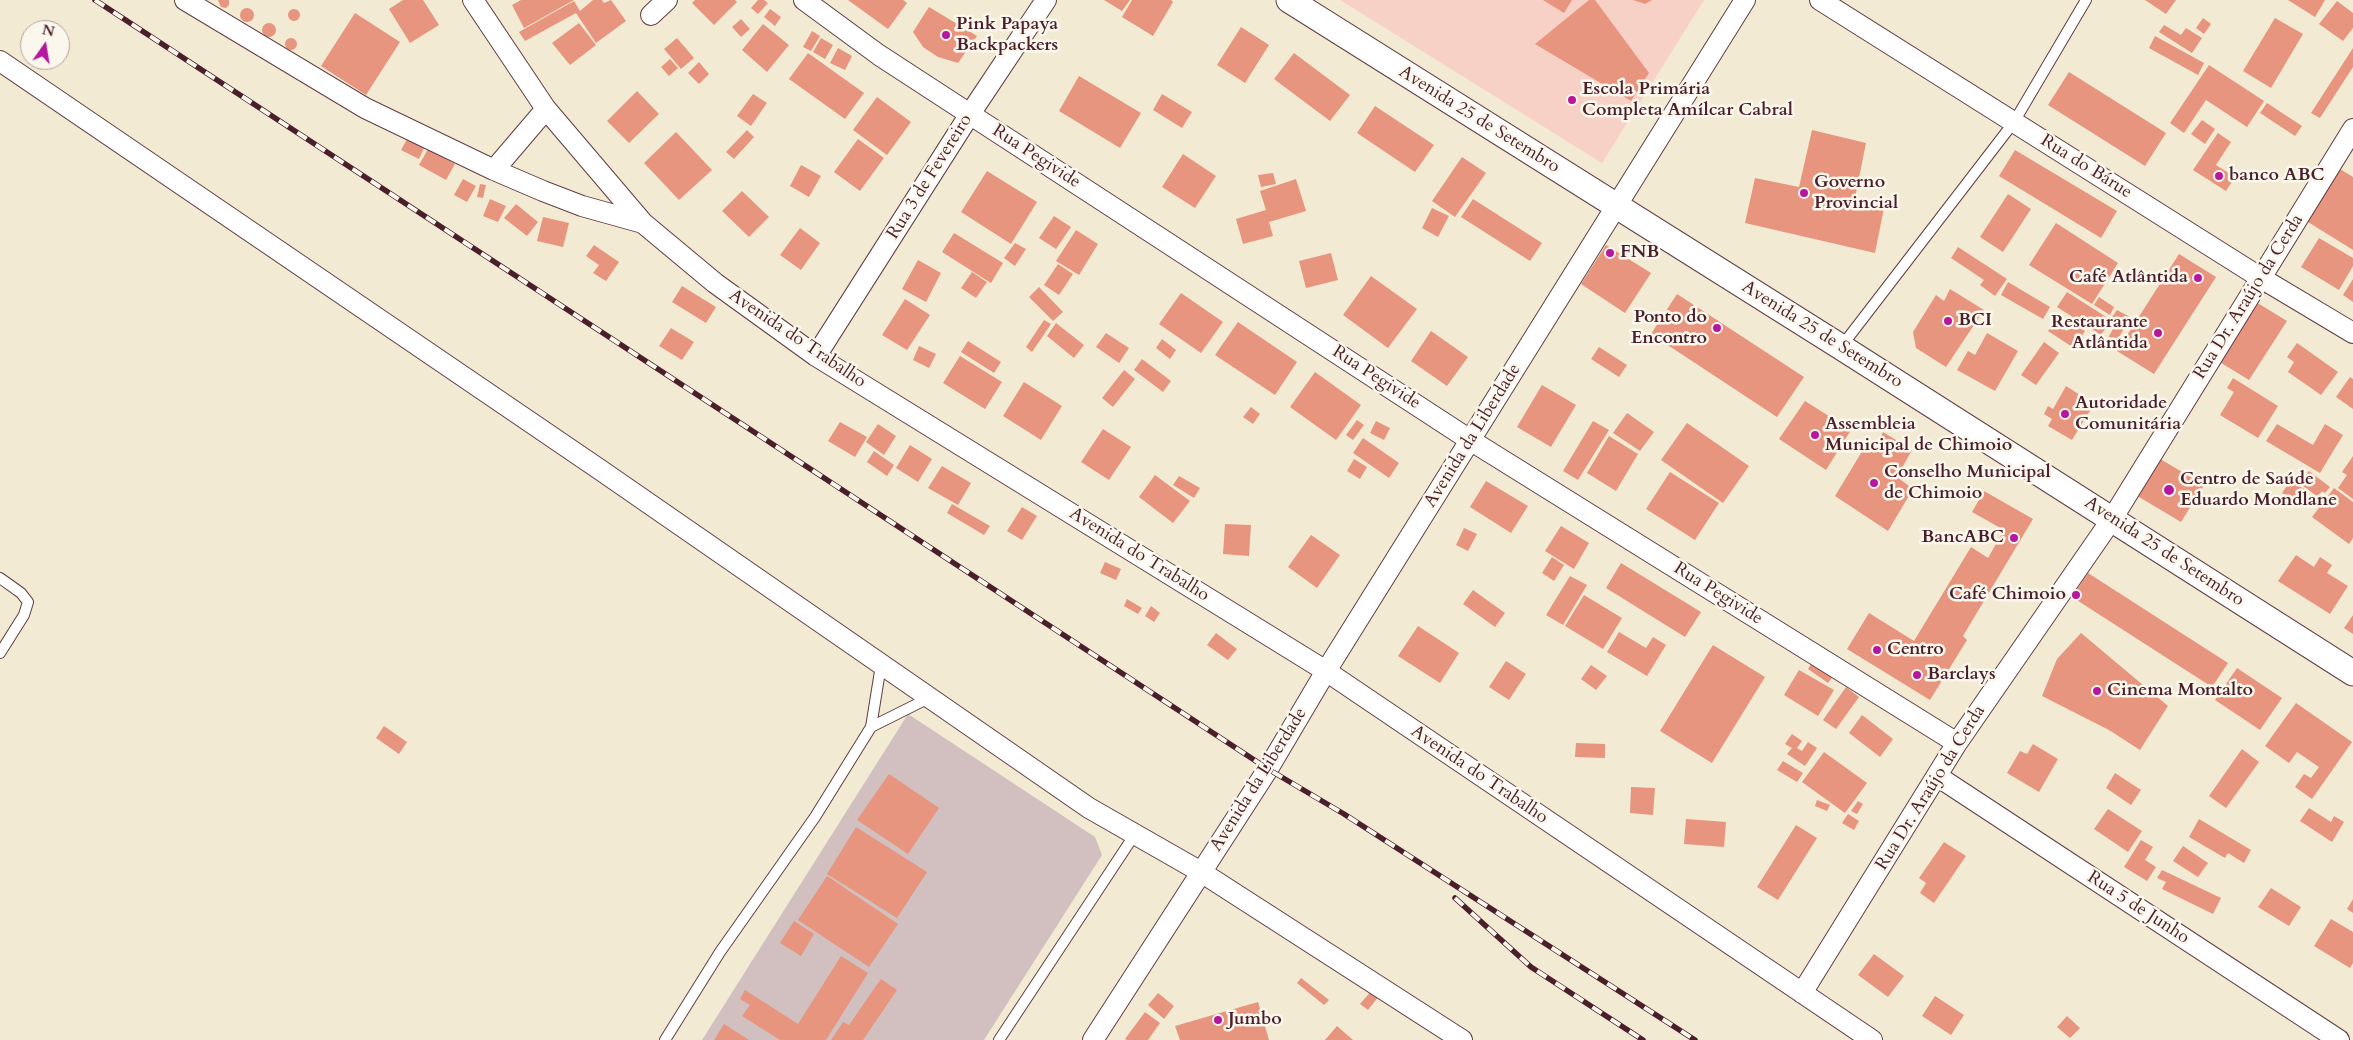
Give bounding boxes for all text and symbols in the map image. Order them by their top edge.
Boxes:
place label: Pink Papaya Backpackers [956,14,1058,56]
north arrow [20,20,70,70]
text: N [40,20,56,41]
marker: Pink Papaya Backpackers [940,29,952,41]
street label: Avenida 25 de Setembro [1395,62,1563,178]
place label: Escola Primária Completa Amílcar Cabral [1582,79,1793,122]
marker: Escola Primária Completa Amílcar Cabral [1566,94,1578,106]
street label: Rua 3 de Fevereiro [883,110,977,244]
street label: Rua Pegivide [988,120,1084,194]
street label: Rua do Bárue [2036,130,2136,204]
place label: banco ABC [2229,165,2324,187]
marker: banco ABC [2213,170,2225,182]
place label: Governo Provincial [1814,172,1898,214]
marker: Governo Provincial [1798,187,1810,199]
street label: Rua Dr. Araújo da Cerda [2189,211,2309,383]
place label: FNB [1620,242,1659,264]
marker: FNB [1604,247,1616,259]
place label: Café Atlântida [2069,267,2188,289]
marker: Café Atlântida [2192,272,2204,284]
street label: Avenida 25 de Setembro [1738,277,1906,393]
street label: Avenida do Trabalho [724,285,870,393]
place label: Ponto do Encontro [1631,307,1707,350]
place label: BCI [1958,310,1992,332]
place label: Restaurante Atlântida [2051,312,2148,354]
marker: BCI [1942,315,1954,327]
marker: Ponto do Encontro [1711,322,1723,334]
marker: Restaurante Atlântida [2152,327,2164,339]
street label: Rua Pegivide [1328,341,1424,415]
street label: Avenida da Liberdade [1420,360,1526,512]
place label: Autoridade Comunitária [2075,393,2181,436]
marker: Autoridade Comunitária [2059,408,2071,420]
place label: Assembleia Municipal de Chimoio [1825,414,2012,456]
marker: Assembleia Municipal de Chimoio [1809,429,1821,441]
place label: Conselho Municipal de Chimoio [1884,462,2051,504]
place label: Centro de Saúde Eduardo Mondlane [2180,469,2337,512]
marker: Conselho Municipal de Chimoio [1868,477,1880,489]
marker: Centro de Saúde Eduardo Mondlane [2162,483,2176,497]
street label: Avenida 25 de Setembro [2080,492,2248,612]
street label: Avenida do Trabalho [1065,503,1213,607]
place label: BancABC [1921,527,2004,549]
marker: BancABC [2008,532,2020,544]
street label: Rua Pegivide [1670,558,1766,630]
place label: Café Chimoio [1949,584,2066,606]
marker: Café Chimoio [2070,589,2082,601]
place label: Centro [1887,639,1944,661]
marker: Centro [1871,644,1883,656]
place label: Barclays [1927,664,1996,686]
marker: Barclays [1911,669,1923,681]
place label: Cinema Montalto [2107,680,2253,702]
marker: Cinema Montalto [2091,685,2103,697]
street label: Rua Dr. Araújo da Cerda [1871,702,1991,874]
street label: Avenida da Liberdade [1206,704,1312,856]
street label: Avenida do Trabalho [1406,721,1552,829]
street label: Rua 5 de Junho [2083,867,2193,949]
place label: Jumbo [1228,1009,1282,1031]
marker: Jumbo [1212,1014,1224,1026]

